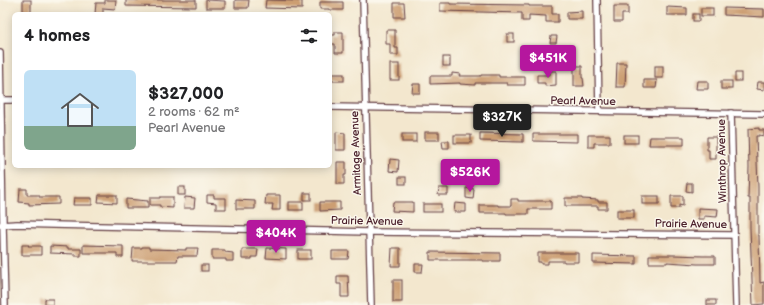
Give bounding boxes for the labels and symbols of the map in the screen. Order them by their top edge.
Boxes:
pin: $451K [520,45,576,79]
street label: Pearl Avenue [550,94,616,108]
pin: $327K [474,104,530,138]
street label: Armitage Avenue [348,110,364,195]
street label: Winthrop Avenue [715,118,729,203]
pin: $526K [442,159,498,193]
street label: Prairie Avenue [331,214,404,228]
street label: Prairie Avenue [655,217,728,231]
pin: $404K [248,220,304,254]

